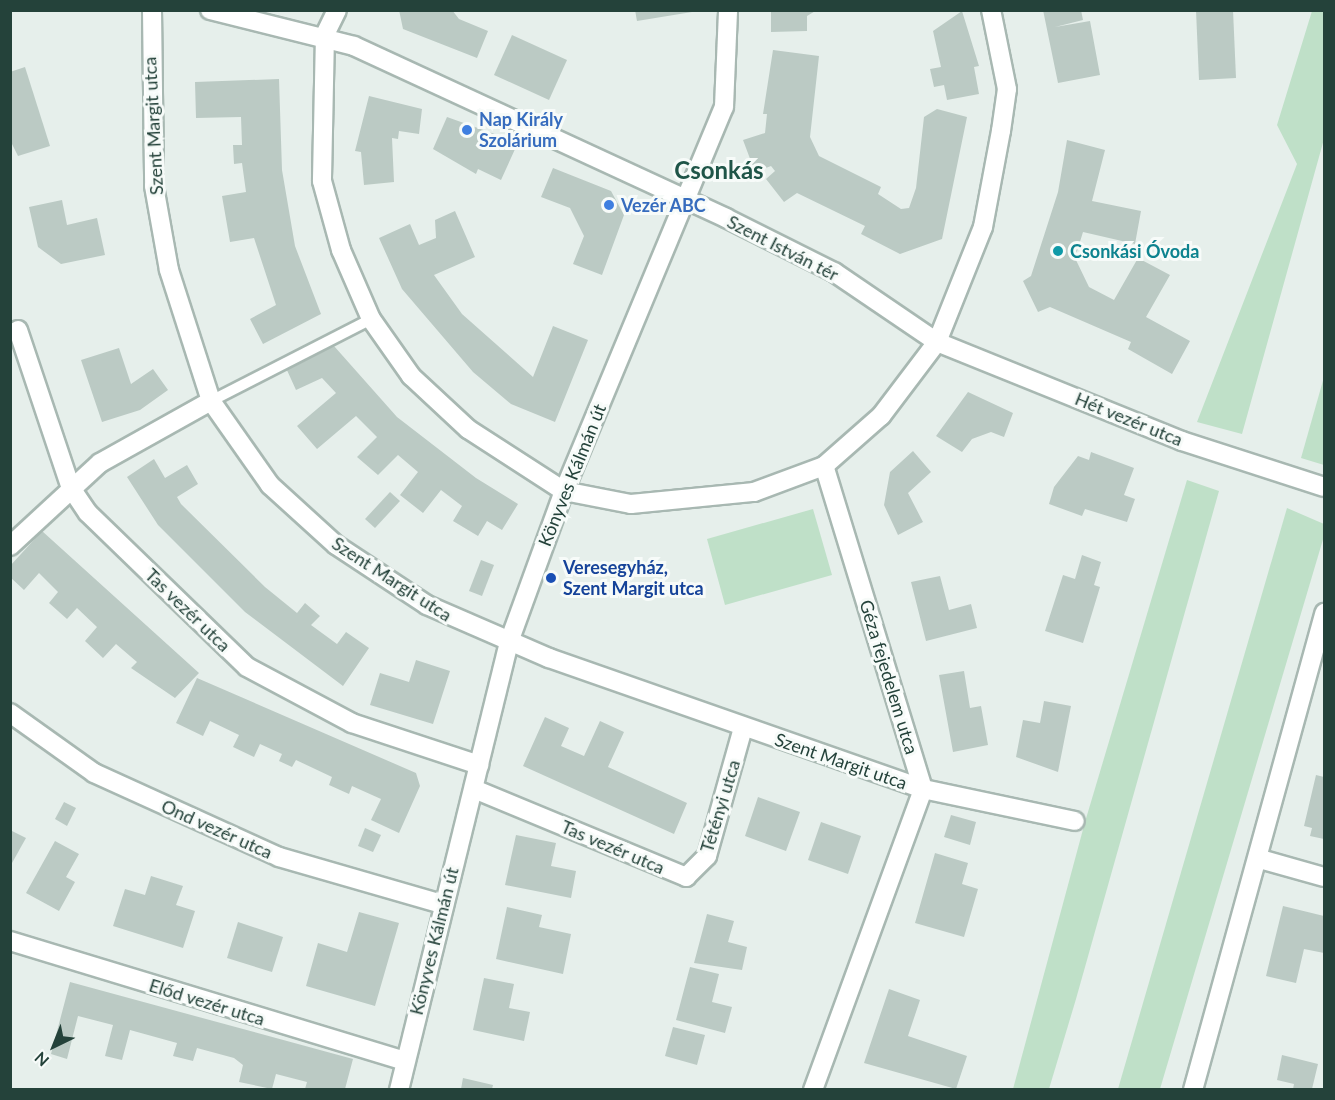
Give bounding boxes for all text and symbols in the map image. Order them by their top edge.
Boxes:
street label: Szent Margit utca [139,56,167,196]
place label: Nap Király Szolárium [479,109,563,152]
marker: Nap Király Szolárium [460,123,474,137]
district label: Csonkás [674,156,764,184]
place label: Vezér ABC [621,194,707,216]
marker: Vezér ABC [602,198,616,212]
street label: Szent István tér [724,211,842,285]
place label: Csonkási Óvoda [1070,240,1199,262]
marker: Csonkási Óvoda [1051,244,1065,258]
street label: Hét vezér utca [1072,387,1186,451]
street label: Könyves Kálmán út [534,401,610,549]
street label: Szent Margit utca [328,532,456,626]
place label: Veresegyház, Szent Margit utca [563,557,704,600]
street label: Tas vezér utca [141,564,235,656]
marker: Veresegyház, Szent Margit utca [544,571,558,585]
street label: Géza fejedelem utca [855,597,923,757]
street label: Szent Margit utca [772,728,910,794]
street label: Tétényi utca [696,757,744,855]
street label: Ond vezér utca [158,795,276,863]
street label: Tas vezér utca [558,815,668,879]
street label: Könyves Kálmán út [405,865,463,1017]
street label: Előd vezér utca [146,974,268,1030]
north arrow [24,1016,84,1076]
text: N [30,1048,52,1071]

